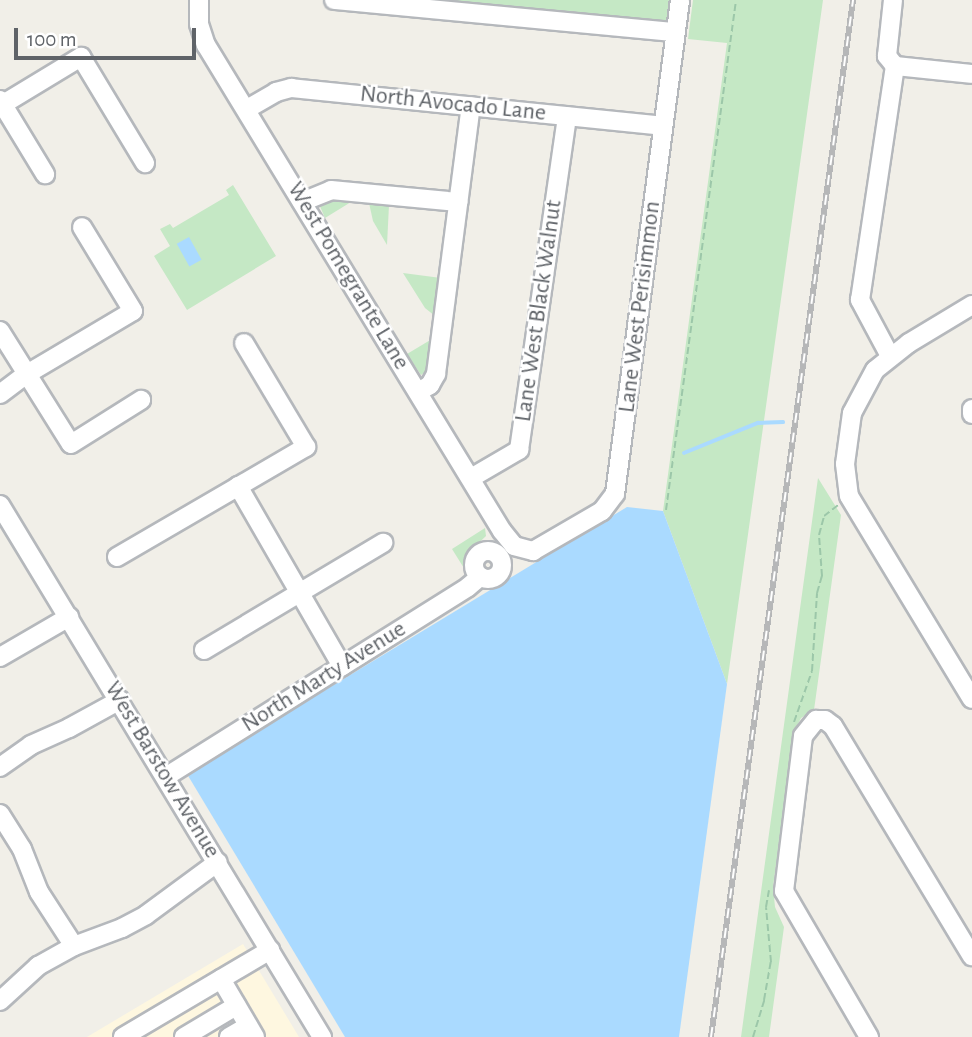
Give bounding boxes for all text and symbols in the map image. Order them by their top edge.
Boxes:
scale bar [18,14,200,58]
text: 100 m [27,29,77,50]
street label: North Avocado Lane [359,80,547,128]
street label: West Pomegrante Lane [281,177,415,375]
street label: Lane West Black Walnut [509,198,569,424]
street label: Lane West Perisimmon [613,200,667,414]
street label: North Marty Avenue [236,615,412,739]
street label: West Barstow Avenue [98,676,226,864]

